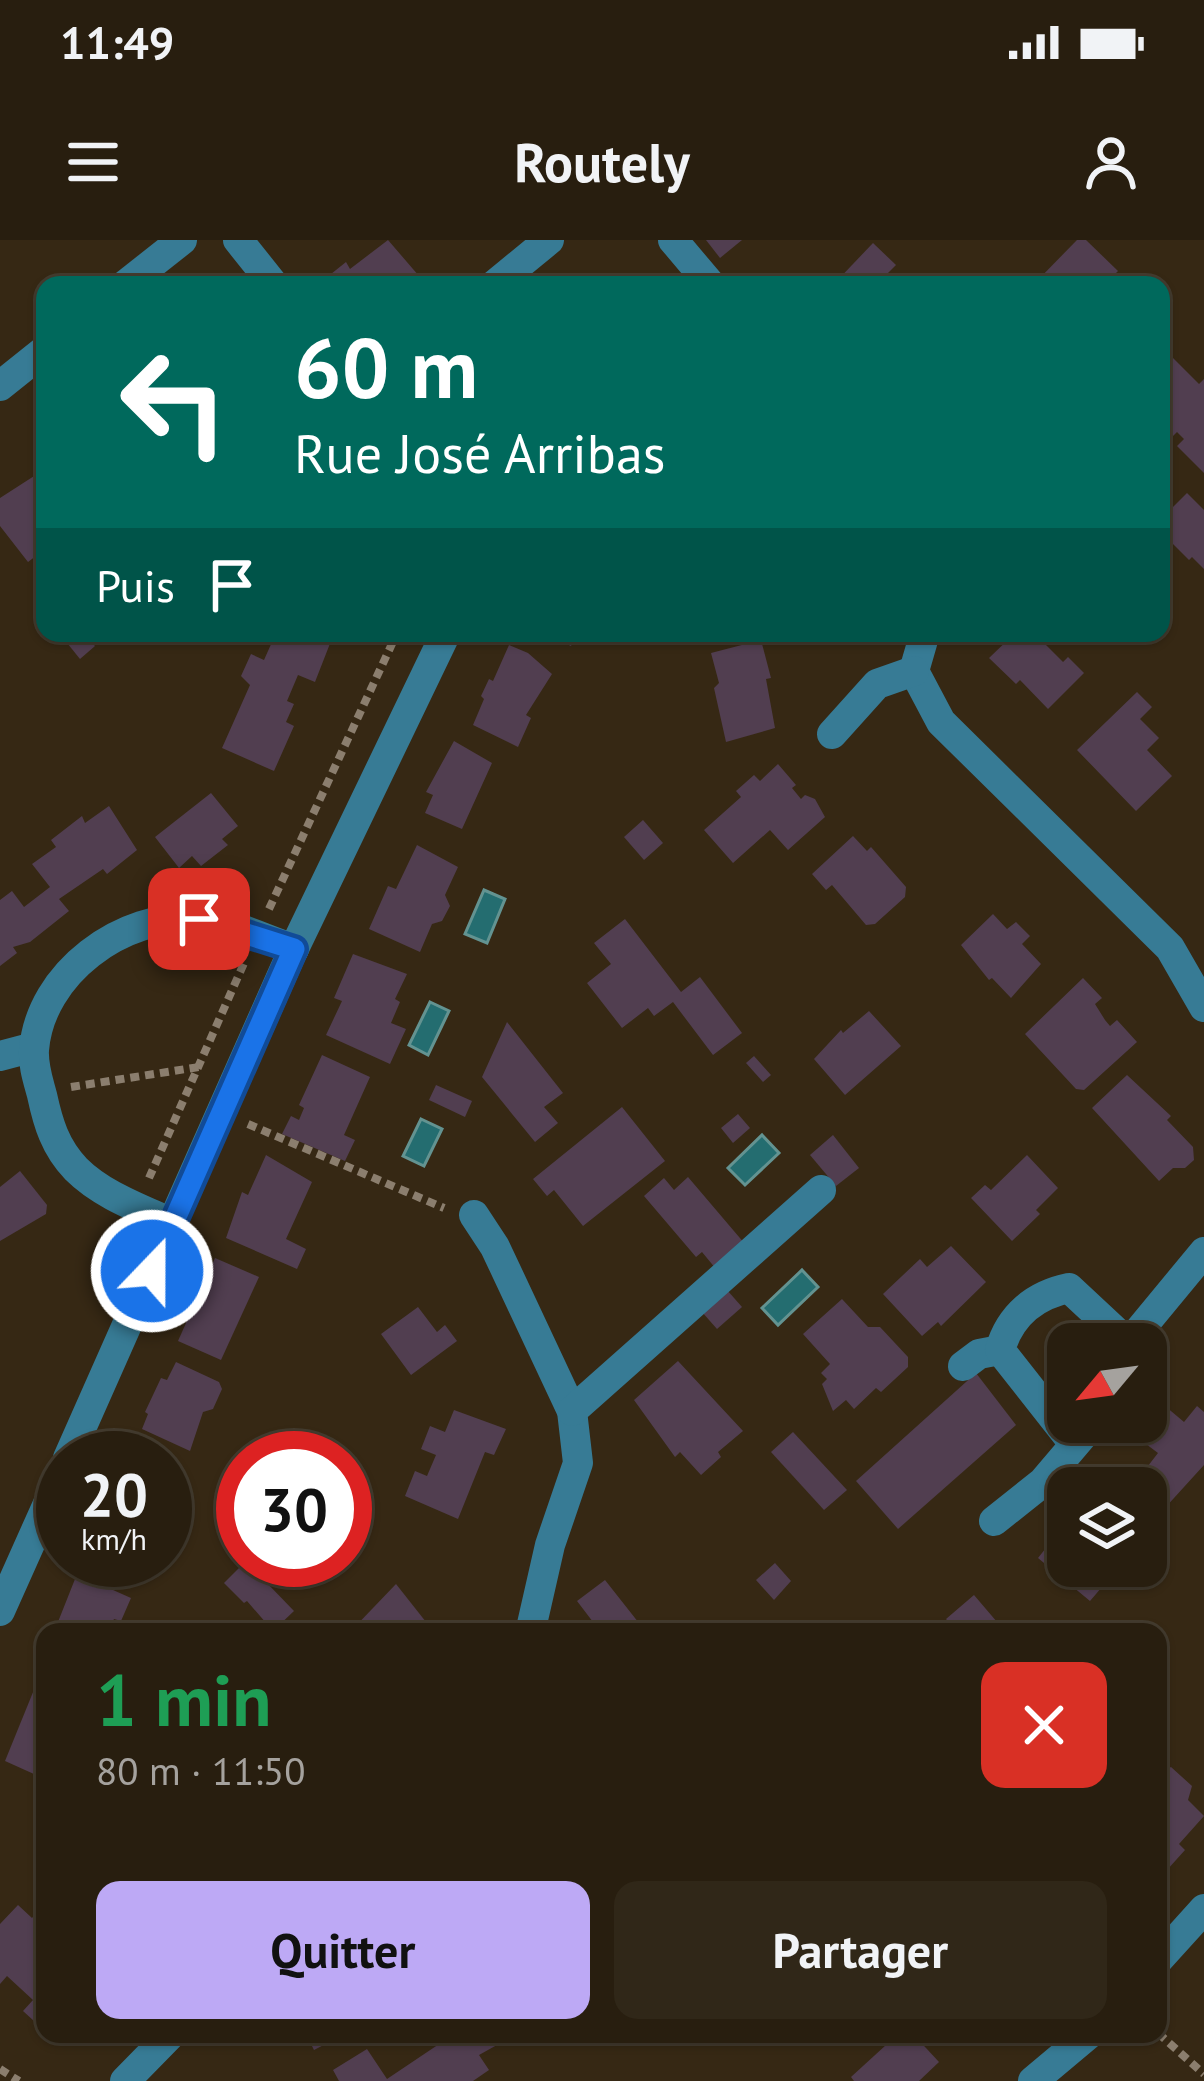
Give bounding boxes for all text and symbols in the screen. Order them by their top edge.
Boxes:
text: 11:49 [60,13,174,71]
text: Routely [514,127,690,197]
icon: menu [60,129,126,195]
icon: person [1078,129,1144,195]
text: 60 m [294,312,478,421]
icon: left [96,324,252,480]
text: Rue José Arribas [294,418,666,488]
icon: arrive [199,552,265,618]
text: Puis [96,556,175,614]
pin [148,868,250,970]
icon: arrive [166,886,232,952]
position arrow [89,1208,215,1334]
north arrow [1047,1323,1167,1443]
map controls [1047,1323,1167,1587]
speed limit sign: 30 [216,1431,372,1587]
text: 20 [80,1455,148,1533]
button: layers [1047,1467,1167,1587]
text: km/h [81,1519,147,1558]
text: 1 min [96,1653,272,1746]
button: close [981,1662,1107,1788]
text: 80 m · 11:50 [96,1745,305,1796]
button: Quitter [96,1881,590,2019]
button: Partager [614,1881,1107,2019]

